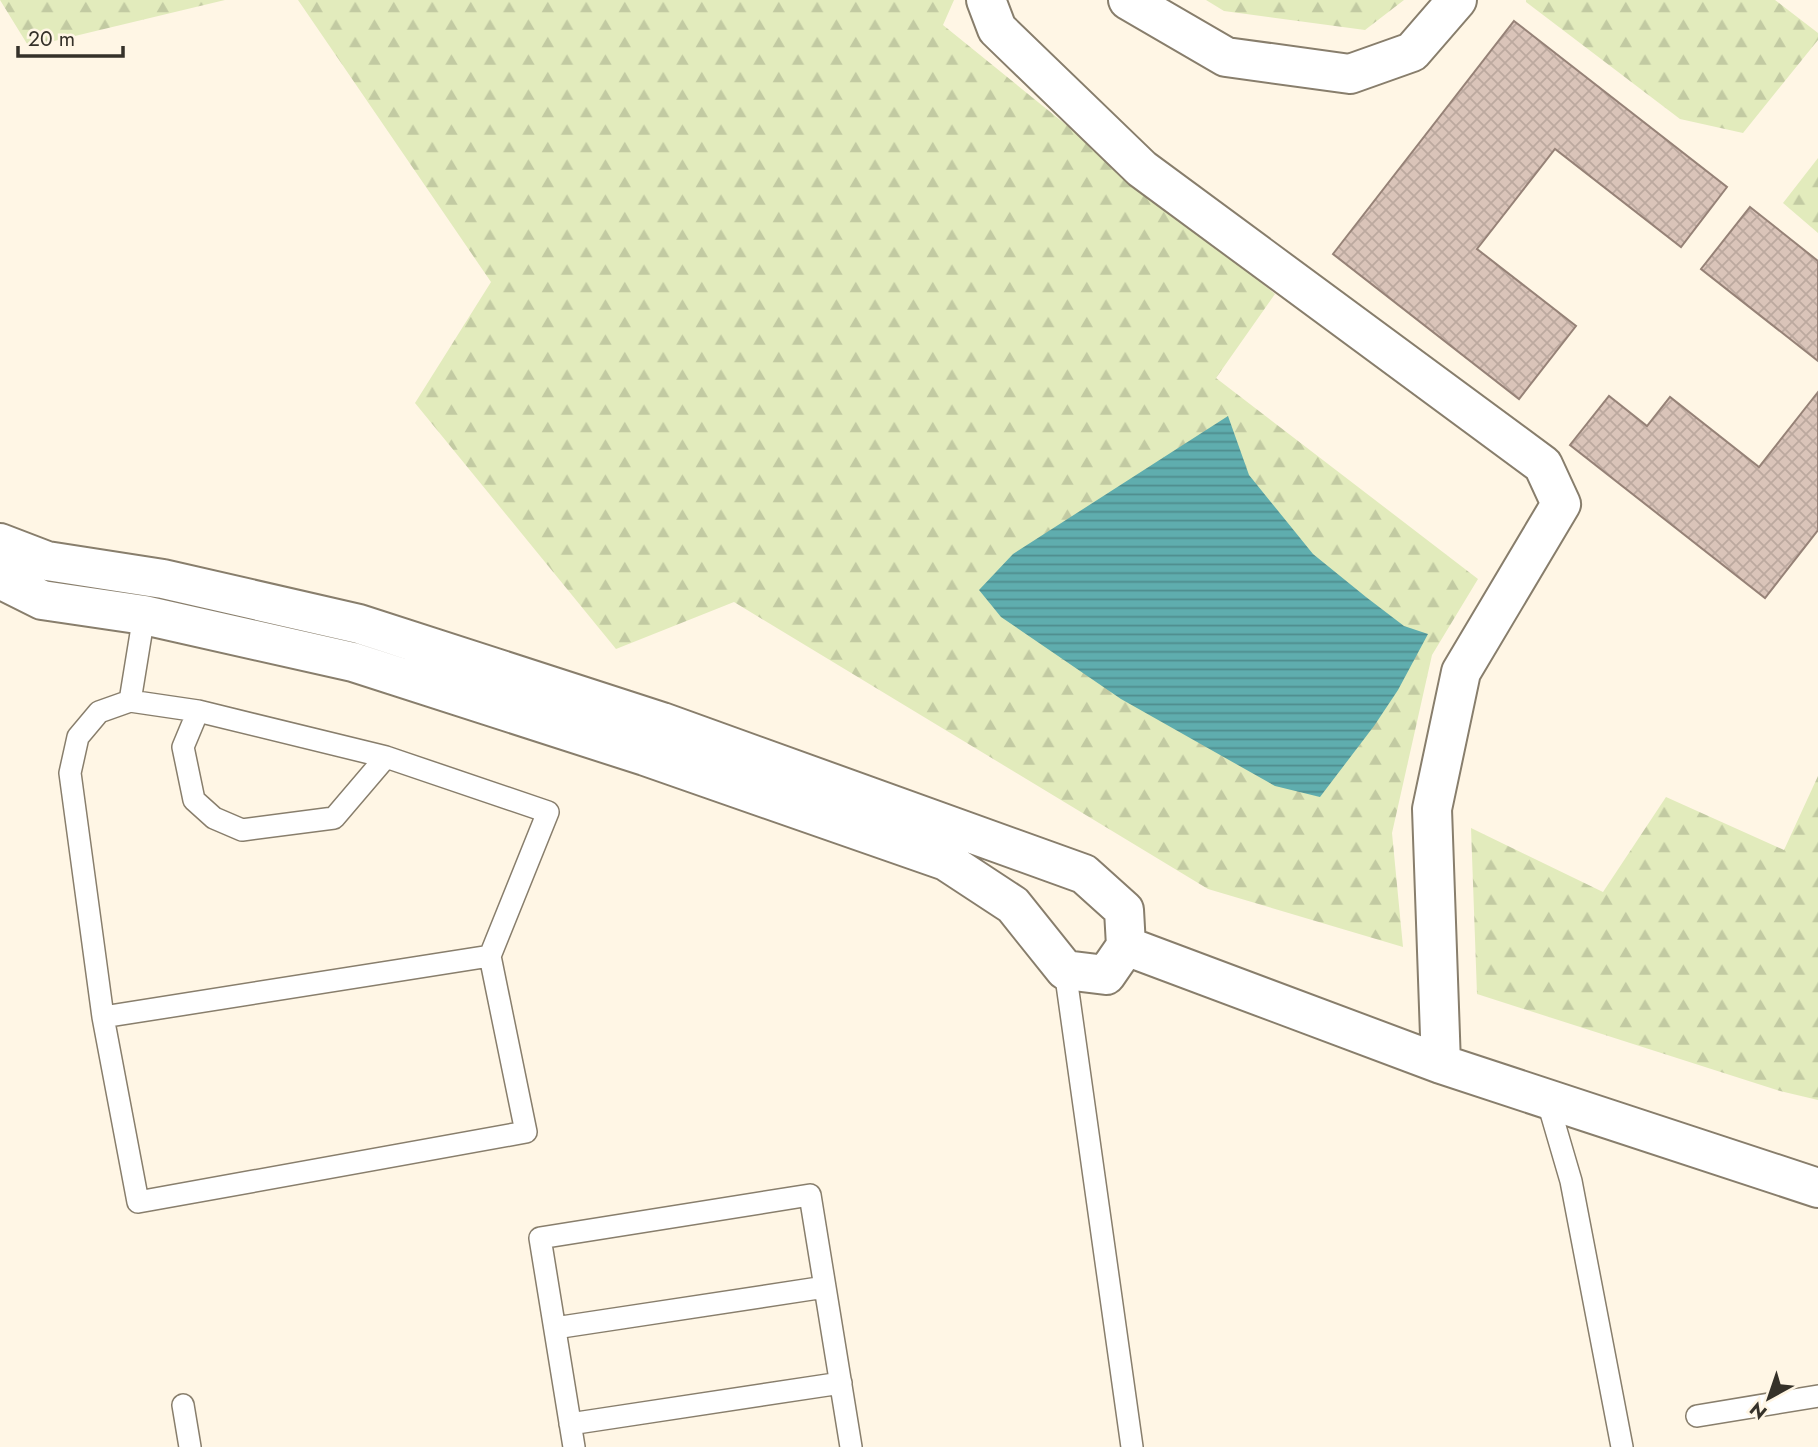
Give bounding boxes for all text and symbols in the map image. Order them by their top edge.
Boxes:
scale bar [18,14,122,58]
text: 20 m [28,24,75,54]
north arrow [1734,1363,1804,1433]
text: N [1744,1395,1773,1426]

